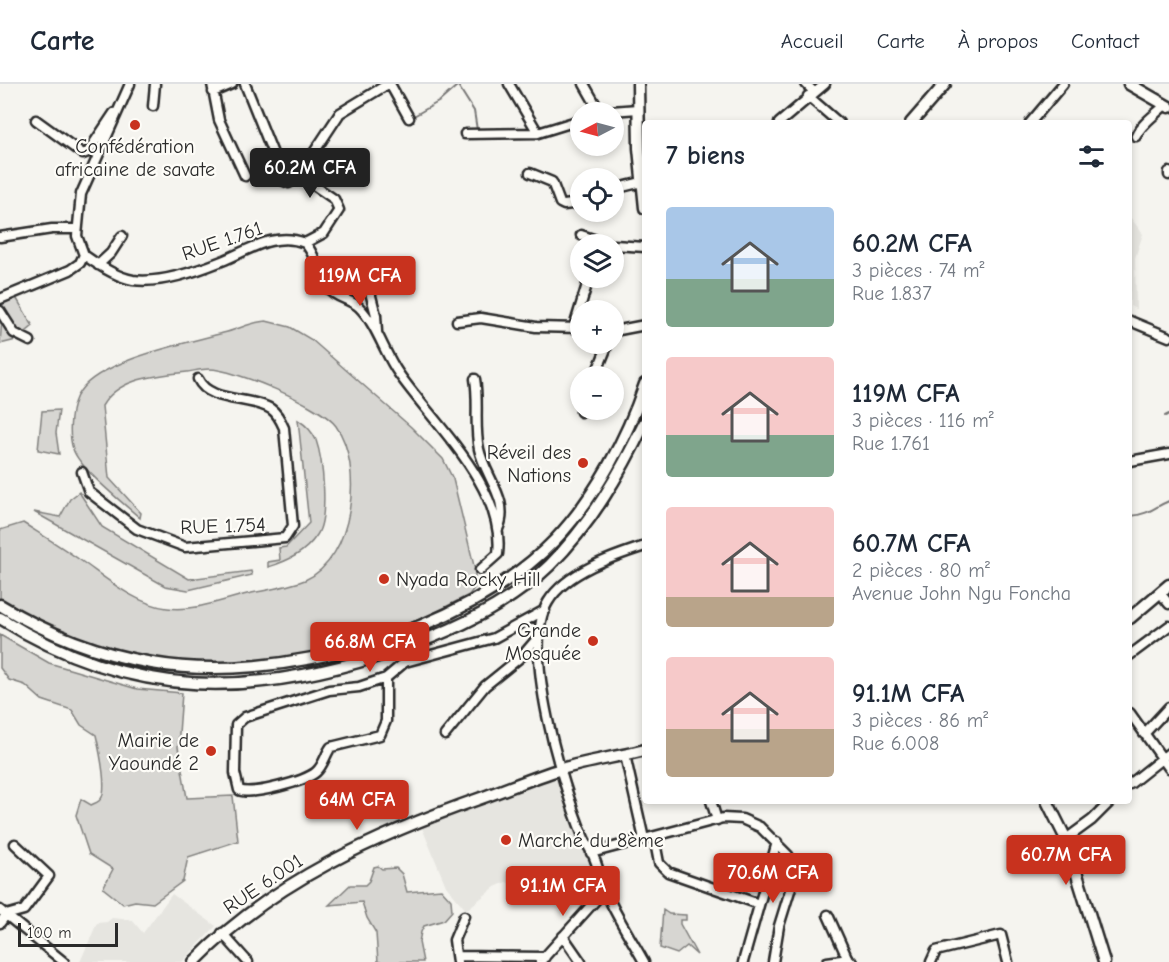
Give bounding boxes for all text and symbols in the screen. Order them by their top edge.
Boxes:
text: Carte [30,25,95,57]
text: Accueil [781,29,844,53]
text: Carte [877,29,925,53]
text: À propos [958,29,1038,53]
text: Contact [1071,29,1139,53]
north arrow [570,102,624,156]
map controls [570,102,624,420]
marker: Confédération africaine de savate [128,118,142,132]
place label: Confédération africaine de savate [55,135,215,181]
icon: filters [1075,140,1108,173]
text: 7 biens [666,141,745,171]
pin: 60.2M CFA [241,148,379,199]
text: 60.2M CFA [264,156,356,179]
button: locate [570,168,624,222]
street label: RUE 1.761 [179,217,265,265]
text: 60.2M CFA [852,229,972,259]
icon: home [714,231,786,303]
button: layers [570,234,624,288]
pin: 119M CFA [298,256,422,307]
text: 3 pièces · 74 m² [852,259,985,282]
text: 119M CFA [319,264,401,287]
text: Rue 1.837 [852,282,932,305]
button: + [570,300,624,354]
button: − [570,366,624,420]
text: 119M CFA [852,379,960,409]
icon: home [714,381,786,453]
text: 3 pièces · 116 m² [852,409,994,432]
text: Rue 1.761 [852,432,930,455]
place label: Réveil des Nations [487,441,571,487]
marker: Réveil des Nations [576,456,590,470]
street label: RUE 1.754 [180,513,266,539]
text: 60.7M CFA [852,529,970,559]
icon: home [714,531,786,603]
text: 2 pièces · 80 m² [852,559,990,582]
place label: Nyada Rocky Hill [396,568,541,591]
marker: Nyada Rocky Hill [377,572,391,586]
text: Avenue John Ngu Foncha [852,582,1071,605]
place label: Grande Mosquée [505,619,581,665]
pin: 66.8M CFA [301,622,439,673]
text: 66.8M CFA [324,630,416,653]
marker: Grande Mosquée [586,634,600,648]
text: 91.1M CFA [852,679,964,709]
icon: home [714,681,786,753]
text: 3 pièces · 86 m² [852,709,988,732]
place label: Mairie de Yaoundé 2 [108,729,199,775]
text: Rue 6.008 [852,732,939,755]
marker: Mairie de Yaoundé 2 [204,744,218,758]
pin: 64M CFA [302,780,412,831]
text: 64M CFA [319,788,395,811]
place label: Marché du 8ème [518,829,664,852]
marker: Marché du 8ème [499,833,513,847]
pin: 60.7M CFA [997,835,1135,886]
text: 60.7M CFA [1020,843,1112,866]
street label: RUE 6.001 [219,849,307,919]
pin: 70.6M CFA [704,853,842,904]
text: 70.6M CFA [727,861,819,884]
pin: 91.1M CFA [494,866,632,917]
text: 91.1M CFA [520,874,606,897]
scale bar [18,920,118,948]
text: 100 m [27,924,71,942]

